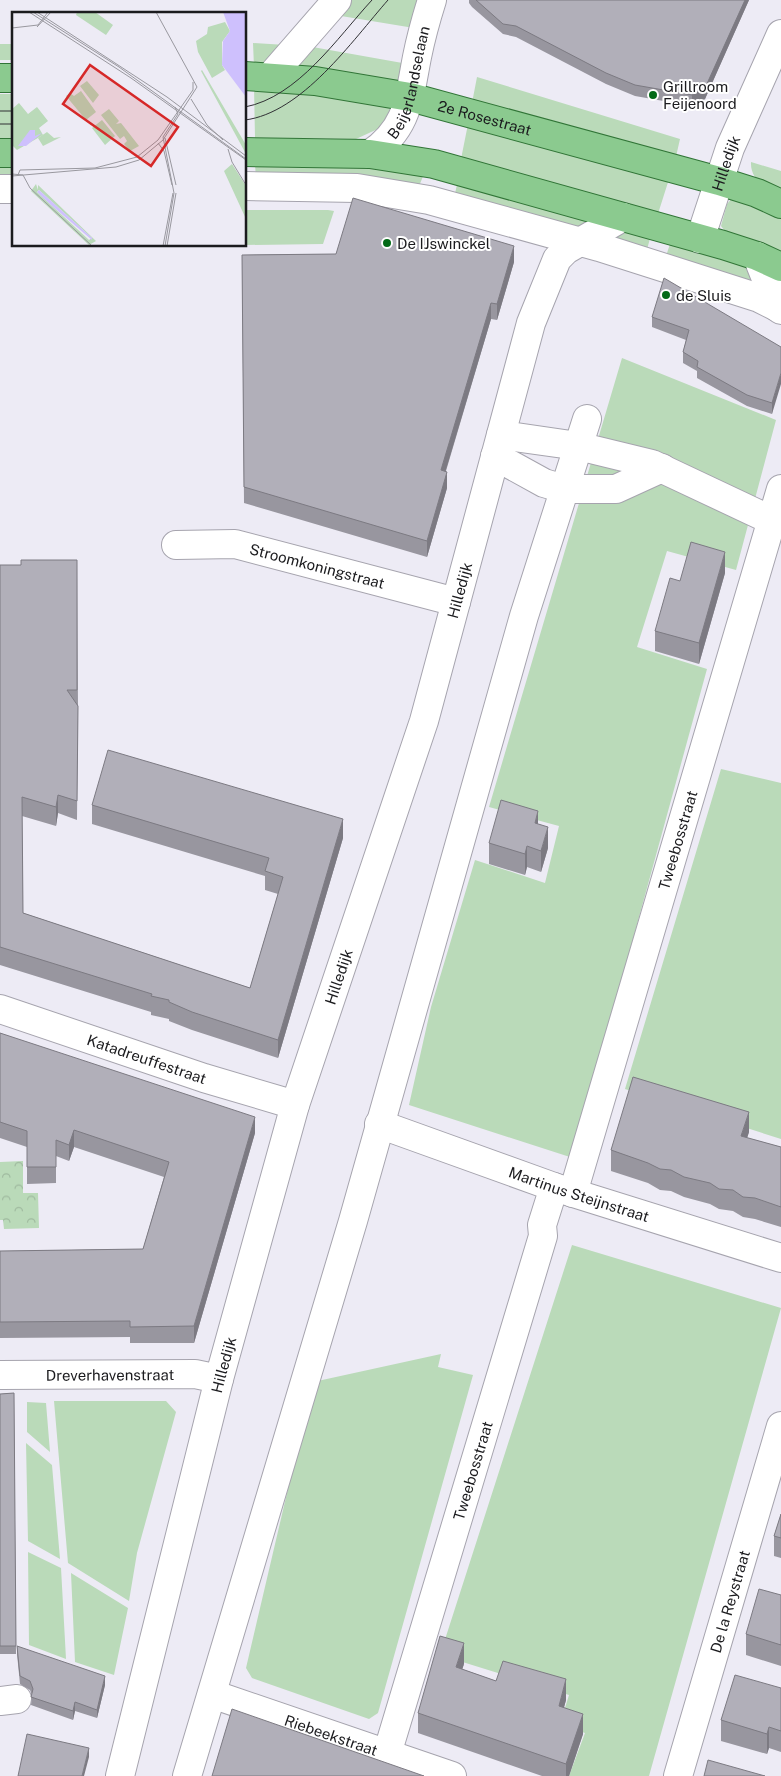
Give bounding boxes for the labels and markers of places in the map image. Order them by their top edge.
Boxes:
place label: Grillroom Feijenoord [663,78,737,112]
marker: Grillroom Feijenoord [647,89,659,101]
place label: De IJswinckel [397,235,490,252]
marker: De IJswinckel [381,237,393,249]
place label: de Sluis [676,287,731,304]
marker: de Sluis [660,289,672,301]

